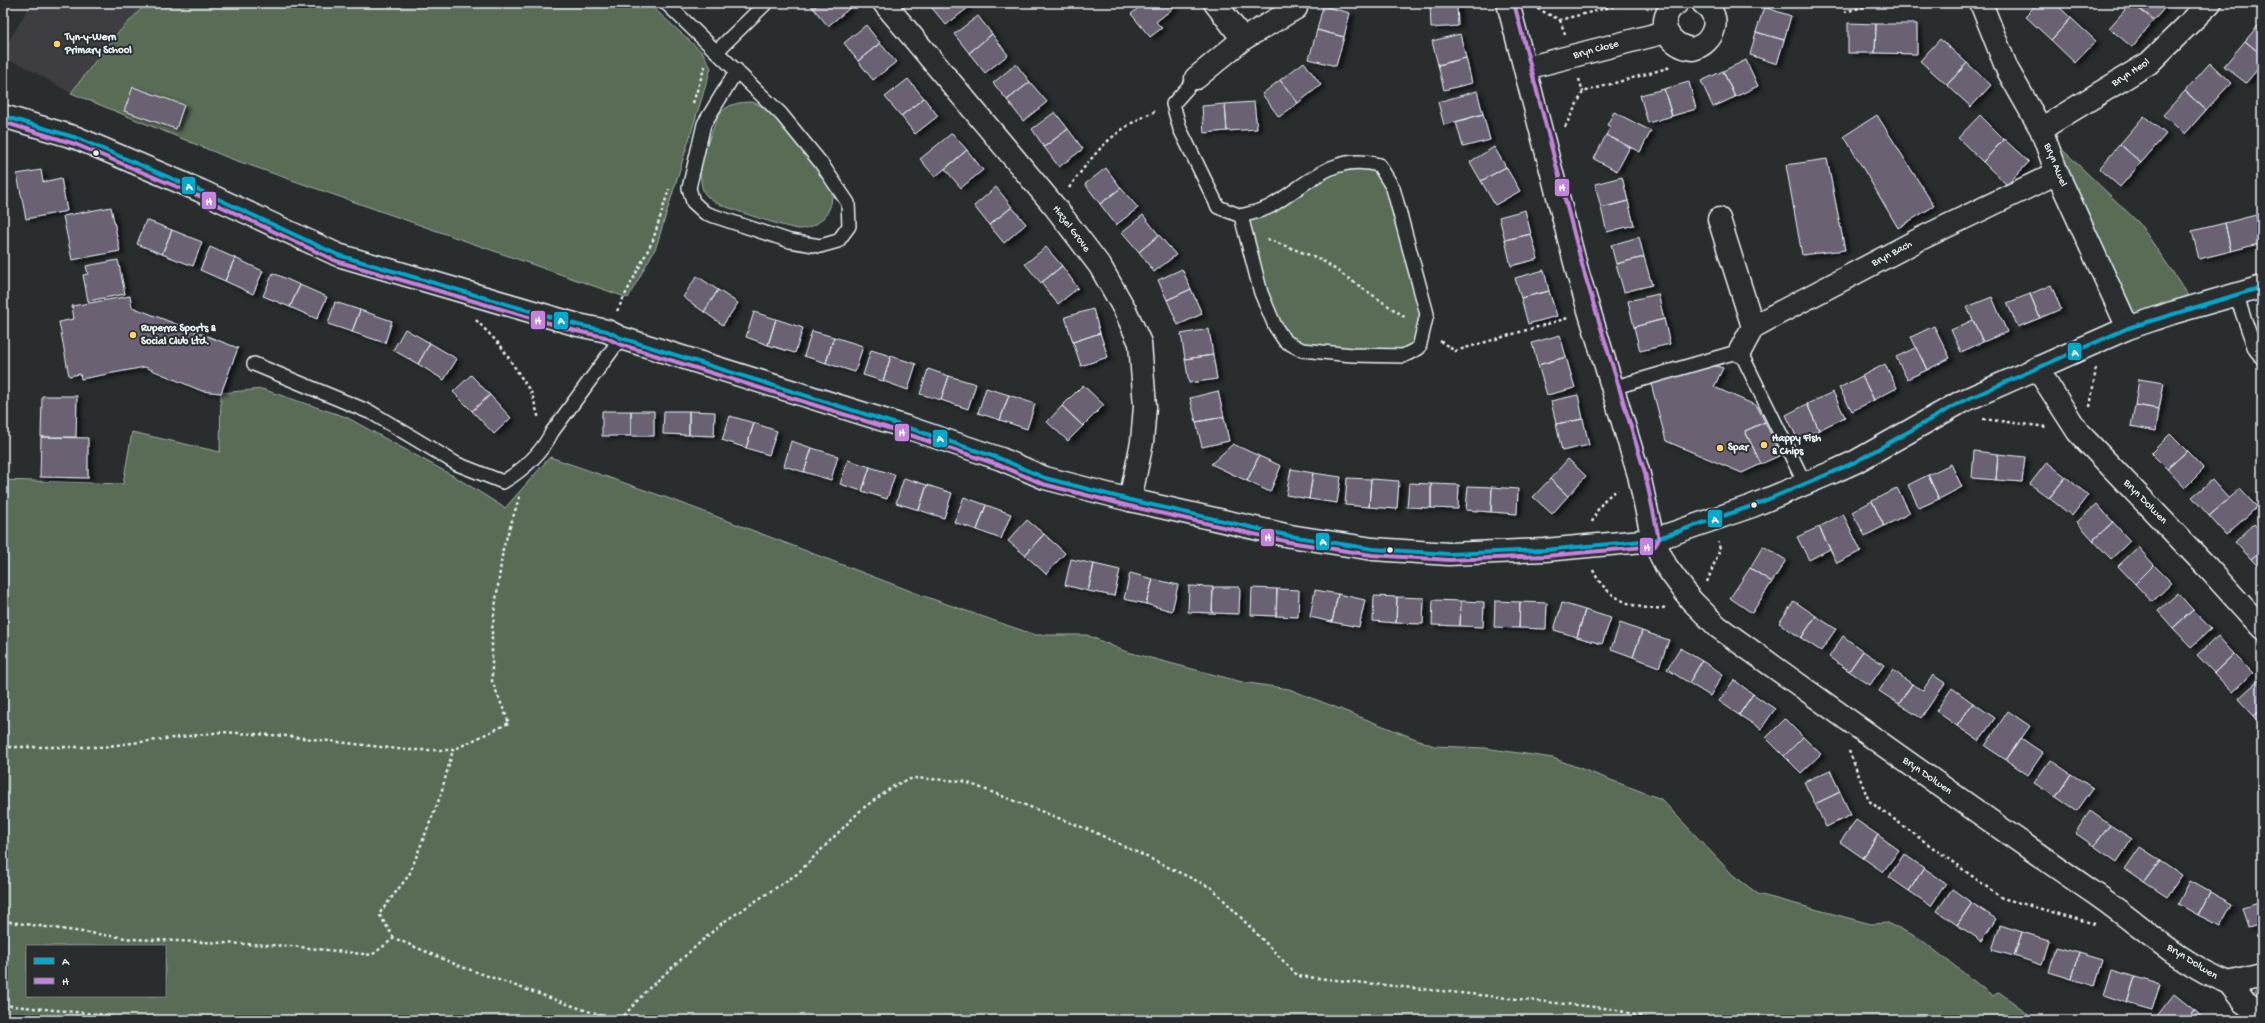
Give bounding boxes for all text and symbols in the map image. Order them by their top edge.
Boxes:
place label: Tyn-y-Wern Primary School [64,32,132,57]
street label: Bryn Close [1571,38,1620,62]
marker: Tyn-y-Wern Primary School [52,39,62,49]
street label: Bryn Heol [2109,56,2153,90]
street label: Bryn Awel [2040,141,2069,189]
unlabelled marker [91,148,101,158]
line badge: A [181,176,196,195]
line badge: H [1554,178,1570,197]
text: A [185,182,194,194]
text: H [1559,183,1566,195]
line badge: H [201,191,217,210]
text: H [206,197,213,209]
street label: Hazel Grove [1050,203,1093,255]
street label: Bryn Bach [1869,238,1914,270]
line badge: H [530,310,546,330]
line badge: A [553,311,569,330]
text: H [535,316,542,328]
text: A [557,316,566,328]
place label: Ruperra Sports & Social Club Ltd. [140,322,217,348]
marker: Ruperra Sports & Social Club Ltd. [128,330,138,340]
line badge: A [2067,342,2082,361]
text: A [2071,348,2080,360]
line badge: H [894,423,910,442]
text: H [899,428,906,440]
line badge: A [932,429,948,448]
place label: Happy Fish & Chips [1772,433,1821,458]
text: A [936,434,945,446]
marker: Happy Fish & Chips [1759,440,1769,450]
place label: Spar [1728,442,1750,454]
marker: Spar [1715,443,1725,453]
street label: Bryn Dolwen [2120,476,2170,527]
unlabelled marker [1749,500,1759,510]
line badge: A [1707,509,1723,528]
text: A [1711,515,1720,527]
line badge: H [1260,528,1275,547]
line badge: A [1315,532,1330,551]
text: H [1265,533,1272,545]
text: A [1319,537,1328,549]
line badge: H [1639,537,1654,556]
text: H [1644,543,1651,555]
unlabelled marker [1385,545,1395,555]
street label: Bryn Dolwen [1899,754,1955,798]
street label: Bryn Dolwen [2164,941,2220,983]
legend [26,945,166,997]
text: A [62,956,70,970]
text: H [62,976,69,990]

